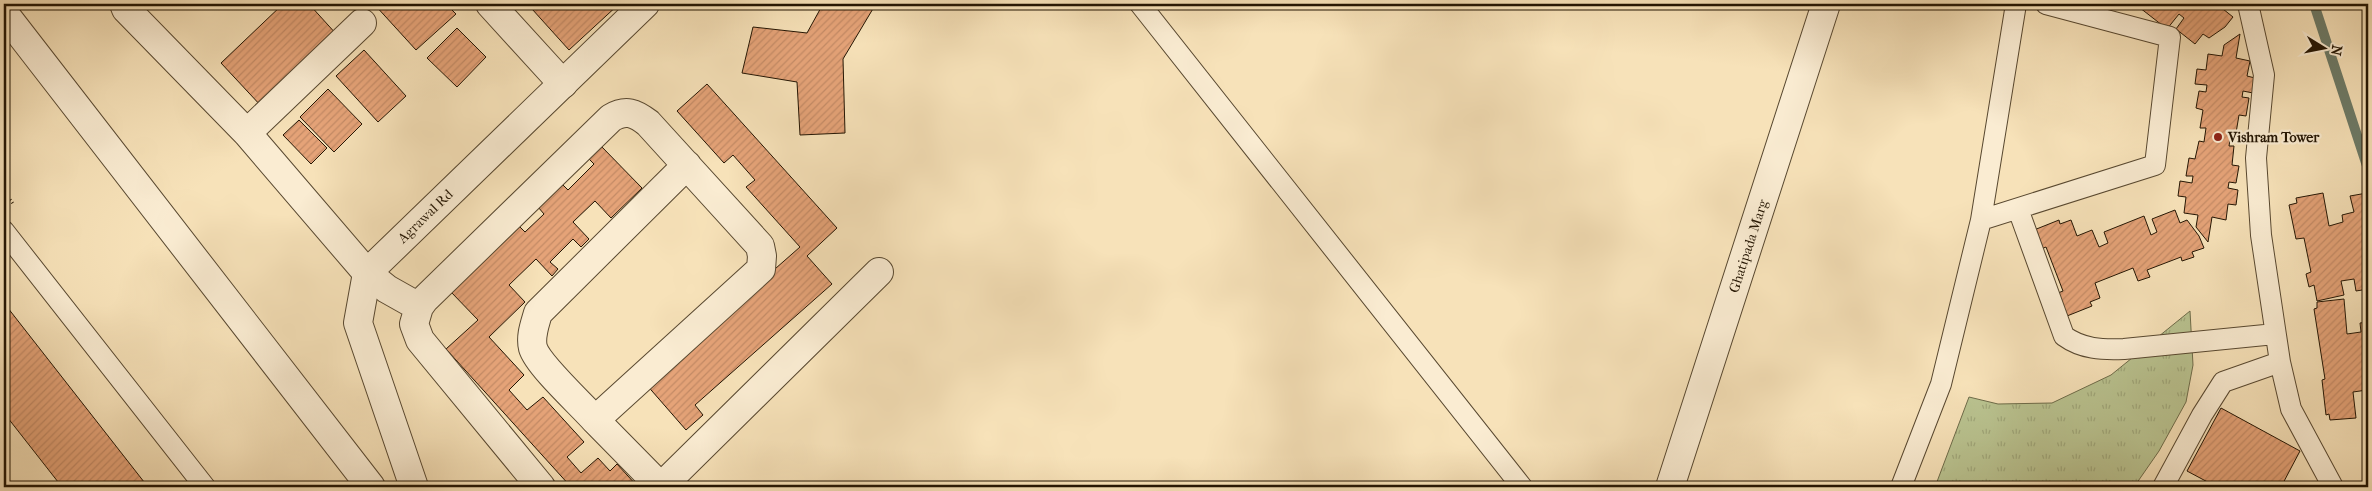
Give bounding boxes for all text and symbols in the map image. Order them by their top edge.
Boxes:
north arrow [2300,22,2350,72]
text: N [2327,43,2346,57]
place label: Vishram Tower [2227,129,2320,146]
marker: Vishram Tower [2212,131,2224,143]
street label: Agrawal Rd [394,186,457,248]
street label: Ghatipada Marg [1725,197,1772,295]

